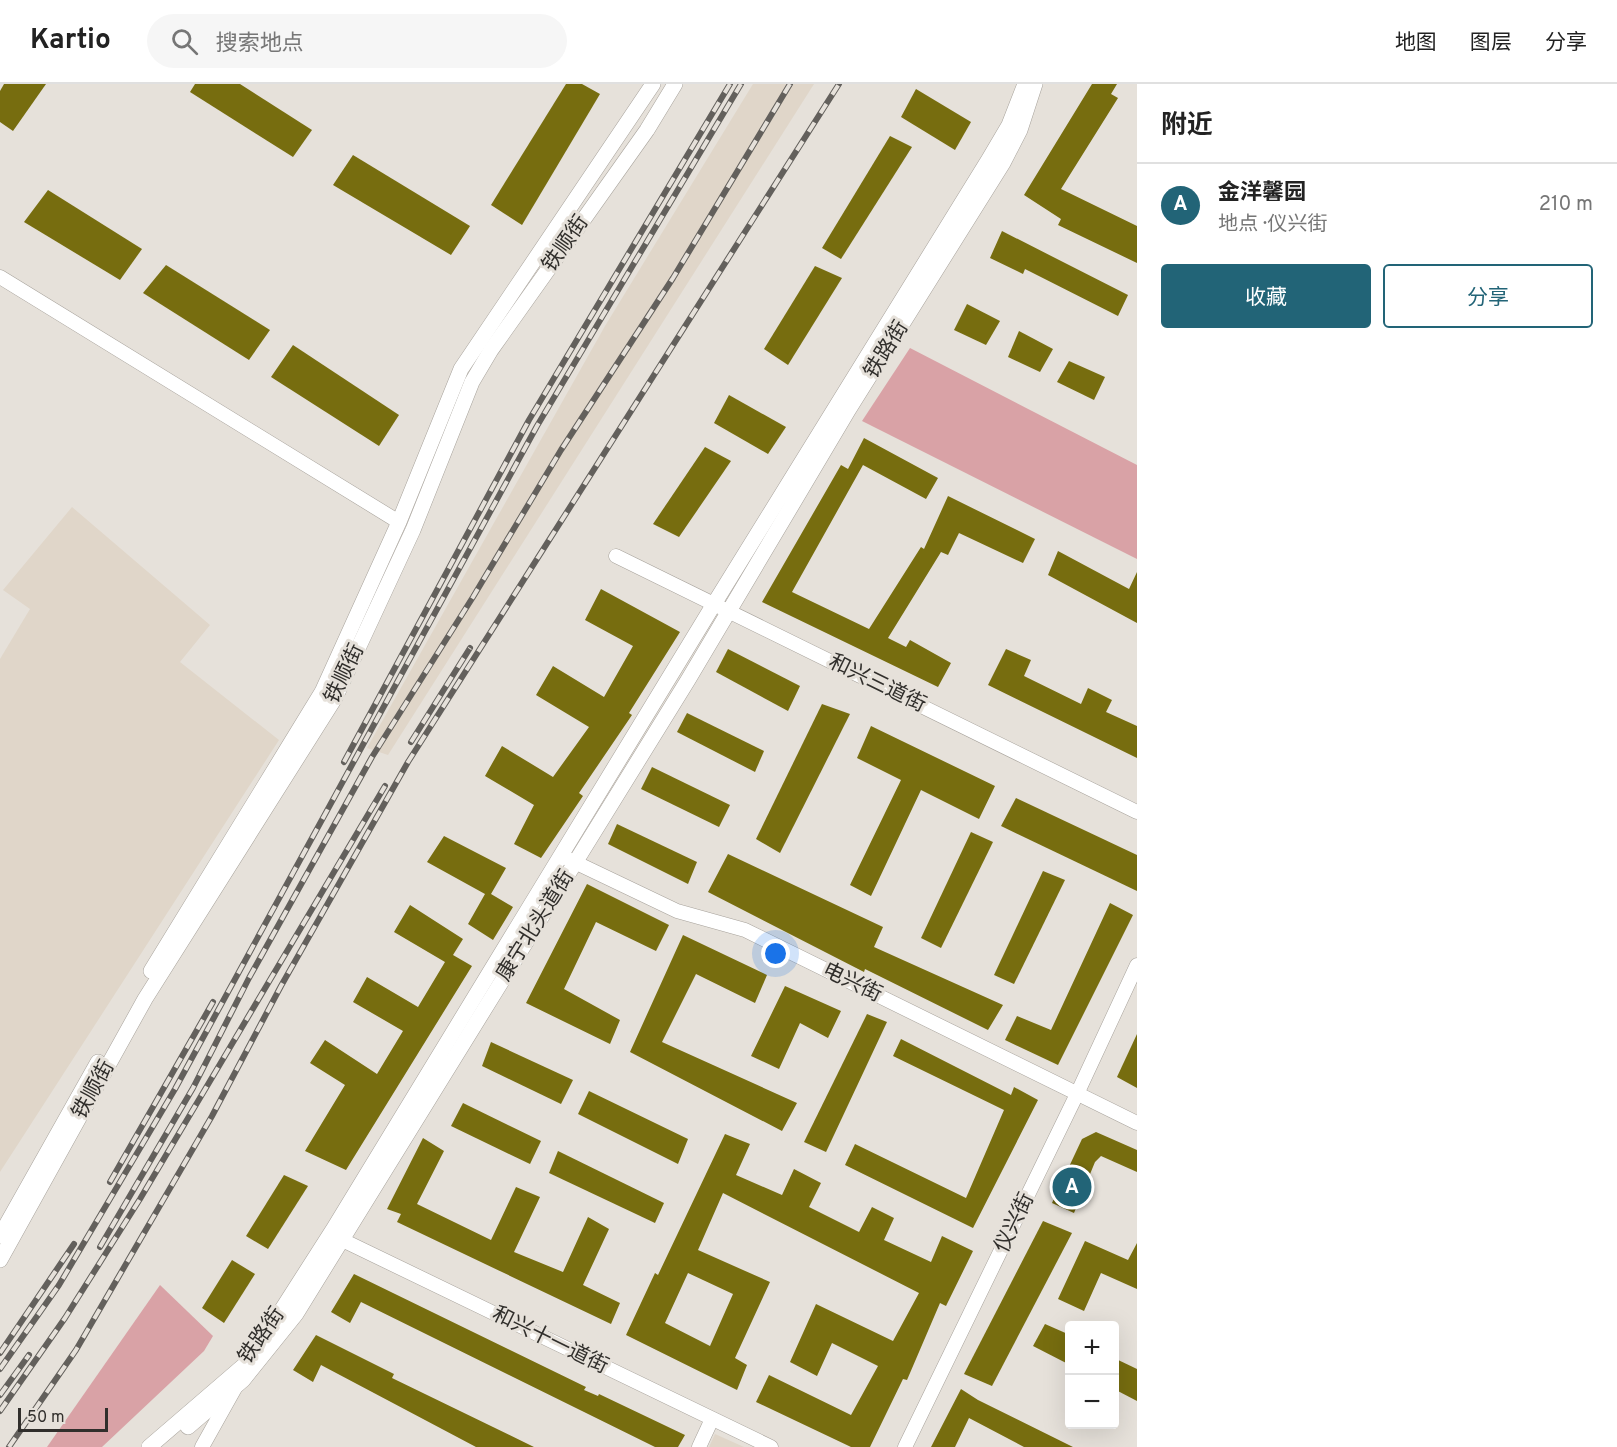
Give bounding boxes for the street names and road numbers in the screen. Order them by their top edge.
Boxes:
street label: 铁顺街 [537,210,595,278]
street label: 铁路街 [859,316,915,384]
street label: 铁顺街 [319,640,371,708]
street label: 和兴三道街 [824,649,930,719]
street label: 康宁北头道街 [491,865,581,987]
street label: 电兴街 [818,957,886,1009]
street label: 铁顺街 [67,1056,121,1124]
street label: 仪兴街 [989,1189,1041,1257]
street label: 和兴十一道街 [487,1301,613,1381]
street label: 铁路街 [233,1302,291,1370]

